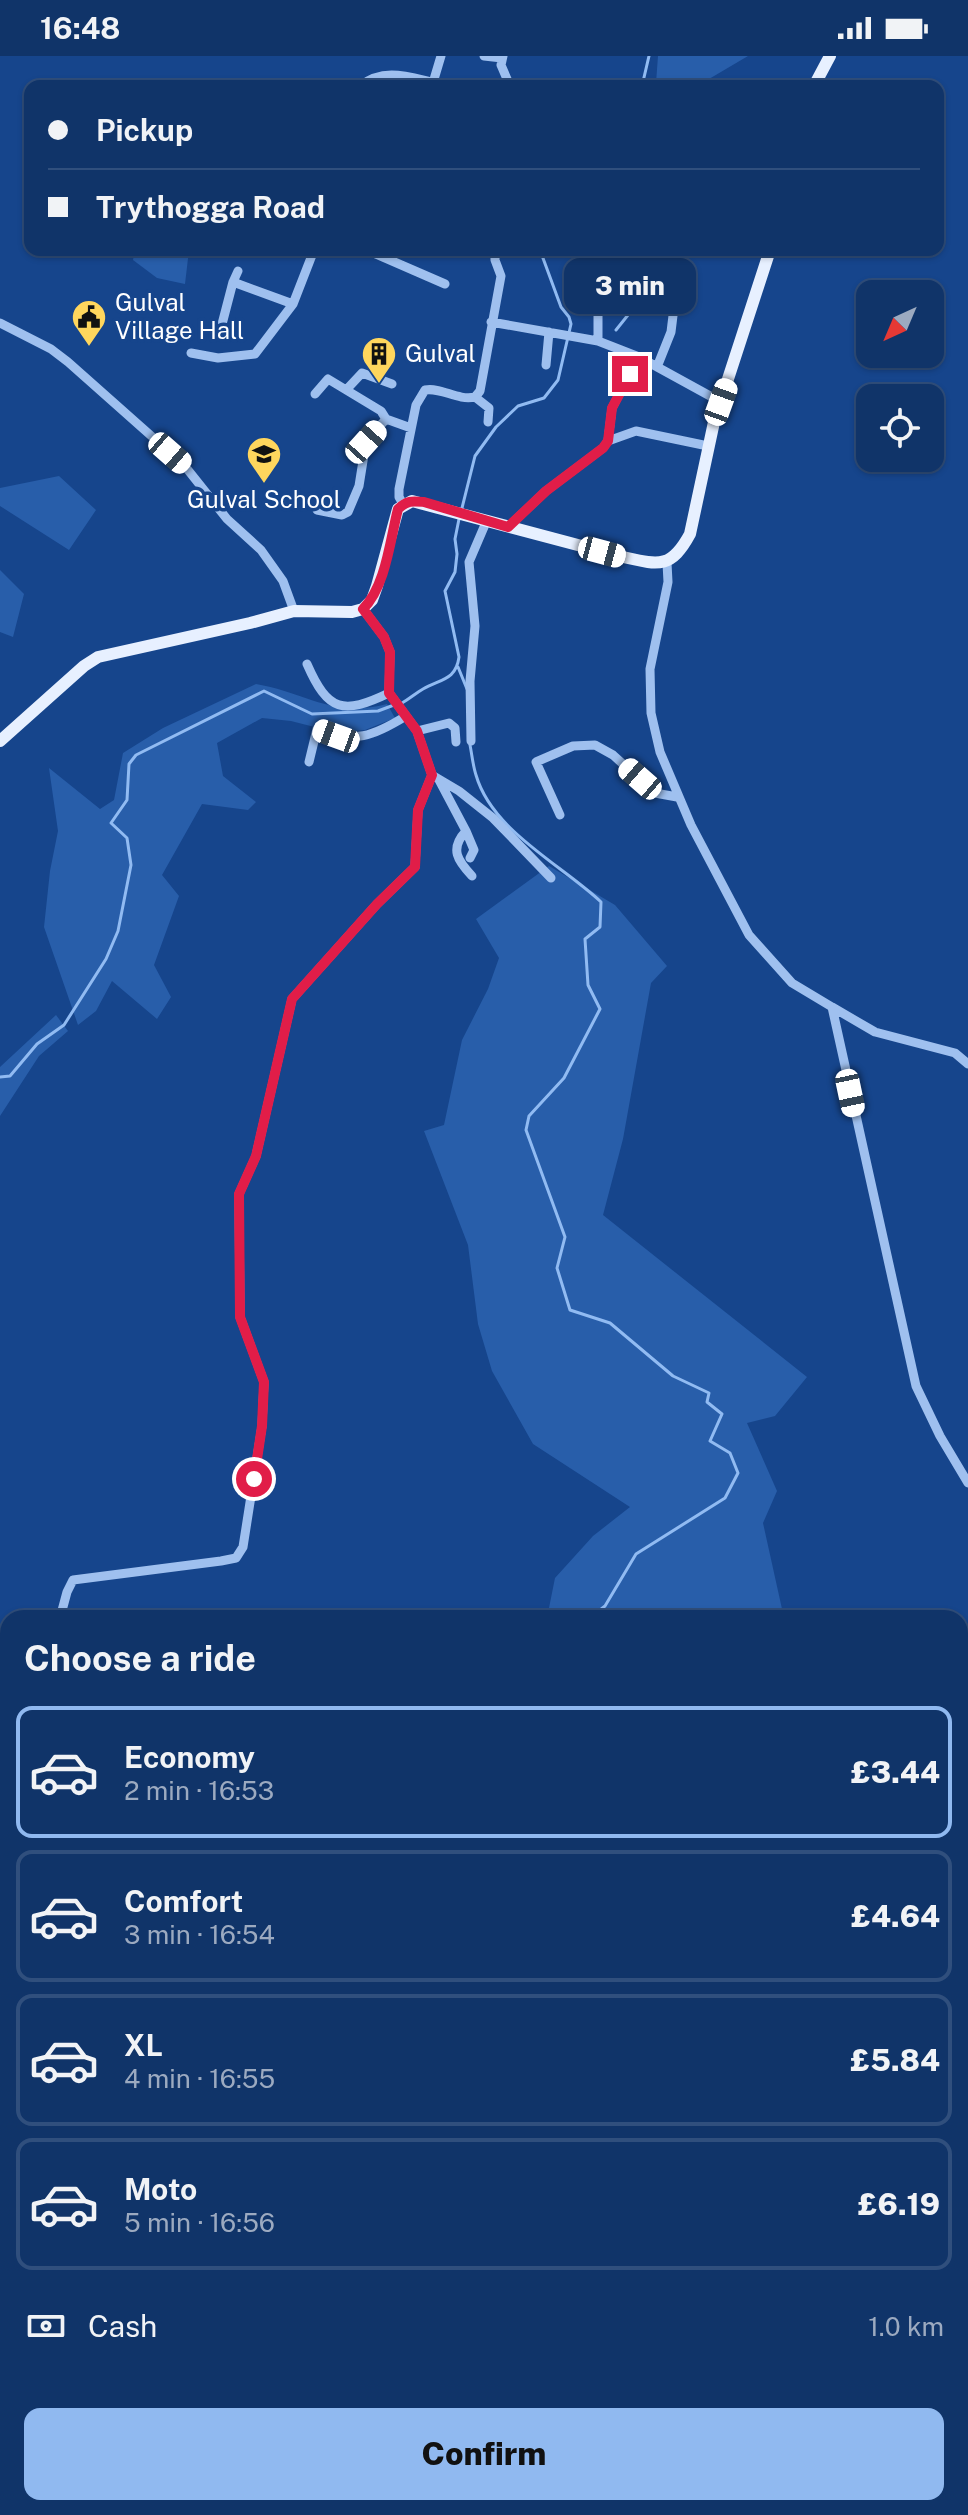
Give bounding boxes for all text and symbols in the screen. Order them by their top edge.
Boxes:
text: 16:48 [40,10,120,46]
text: Pickup [96,112,193,148]
text: Trythogga Road [96,189,325,225]
callout: 3 min [564,258,696,314]
text: 3 min [595,270,665,301]
north arrow [856,280,944,368]
map controls [856,280,944,472]
place label: Gulval Village Hall [115,288,244,344]
public building icon: Gulval Village Hall [70,298,108,348]
building icon: Gulval [360,335,398,385]
place label: Gulval [405,339,476,367]
route end [612,356,648,392]
car [702,375,740,429]
button: locate [856,384,944,472]
car [341,416,391,468]
car [144,428,196,478]
school or university icon: Gulval School [245,435,283,485]
place label: Gulval School [187,485,341,513]
car [576,534,628,570]
car [309,717,363,755]
car [614,754,666,804]
car [833,1067,867,1119]
route start [236,1461,272,1497]
text: Choose a ride [24,1637,256,1679]
icon: car [28,1736,100,1808]
text: Economy [124,1739,255,1775]
text: £3.44 [851,1754,940,1790]
text: 2 min · 16:53 [124,1775,274,1806]
icon: car [28,1880,100,1952]
text: Comfort [124,1883,243,1919]
text: £4.64 [851,1898,940,1934]
text: 3 min · 16:54 [124,1919,275,1950]
icon: car [28,2024,100,2096]
text: XL [124,2027,163,2063]
text: £5.84 [850,2042,940,2078]
text: 4 min · 16:55 [124,2063,275,2094]
icon: car [28,2168,100,2240]
text: Moto [124,2171,197,2207]
text: £6.19 [858,2186,940,2222]
text: 5 min · 16:56 [124,2207,275,2238]
icon: cash [24,2304,68,2348]
text: Cash [88,2308,157,2344]
text: 1.0 km [868,2311,944,2342]
button: Confirm [24,2408,944,2500]

